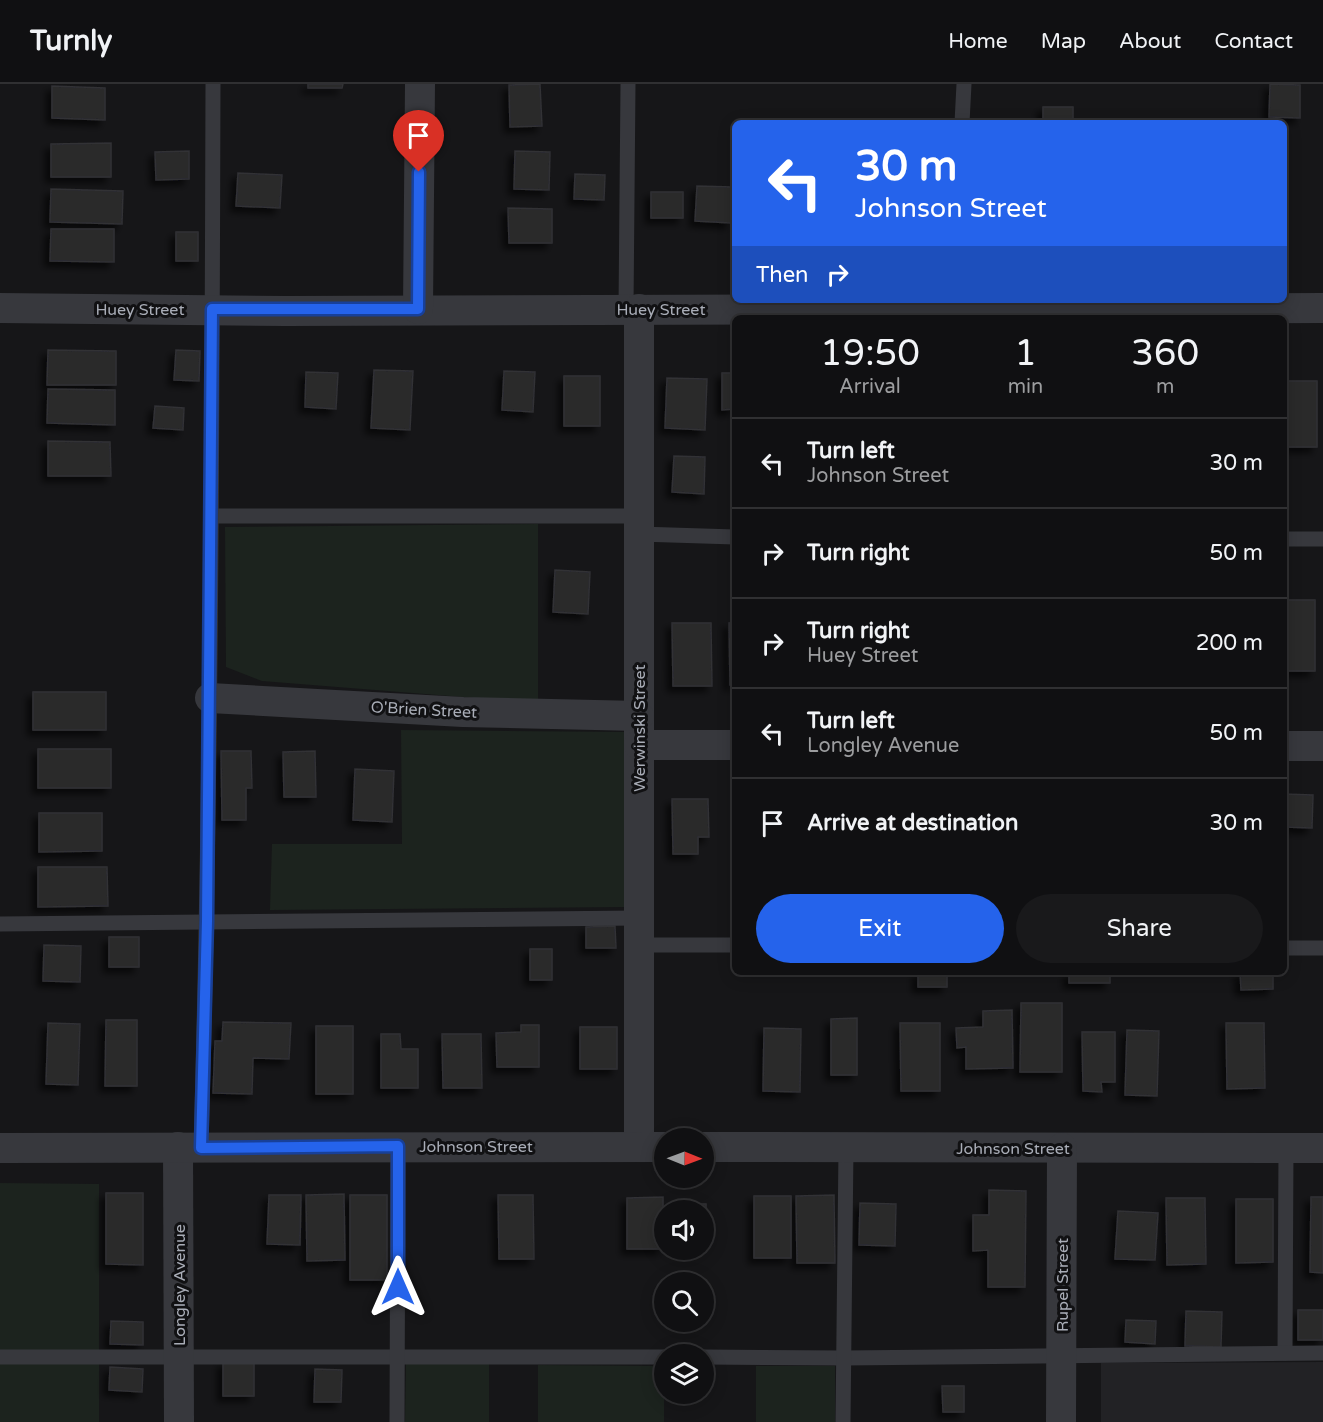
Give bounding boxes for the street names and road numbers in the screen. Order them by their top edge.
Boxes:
street label: Huey Street [95,300,185,320]
street label: Huey Street [616,300,706,320]
street label: Werwinski Street [630,664,650,792]
street label: O'Brien Street [370,697,478,723]
street label: Johnson Street [419,1137,533,1157]
street label: Johnson Street [956,1139,1070,1159]
street label: Longley Avenue [170,1224,190,1346]
street label: Rupel Street [1053,1238,1073,1332]

